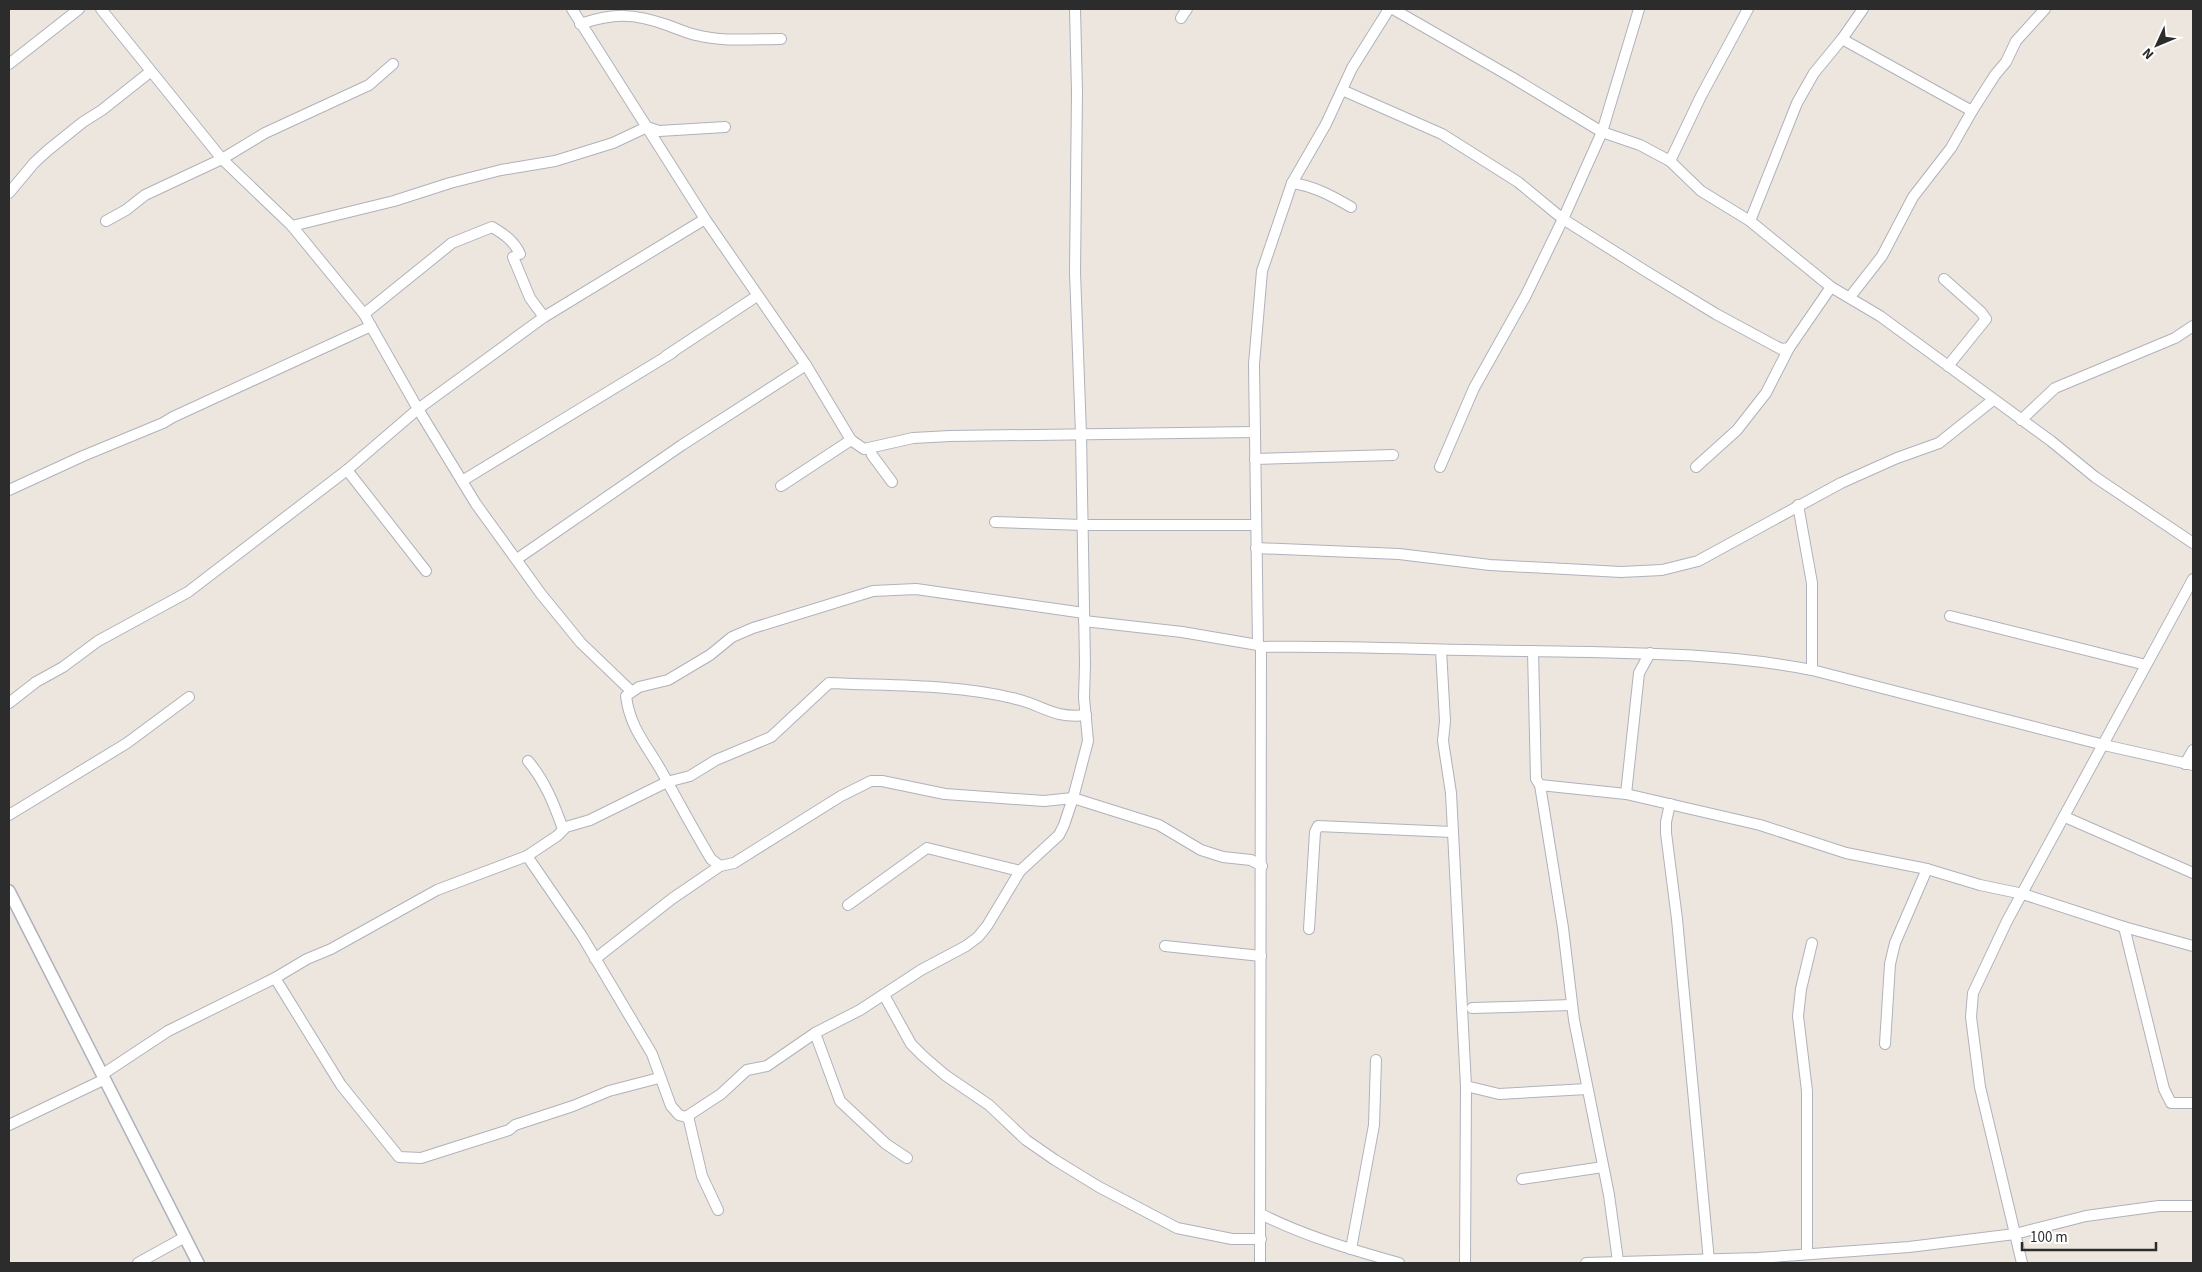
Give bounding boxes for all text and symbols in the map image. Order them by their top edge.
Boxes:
north arrow [2132,20,2182,70]
text: N [2138,43,2159,64]
scale bar [2022,1220,2156,1252]
text: 100 m [2030,1227,2068,1248]

